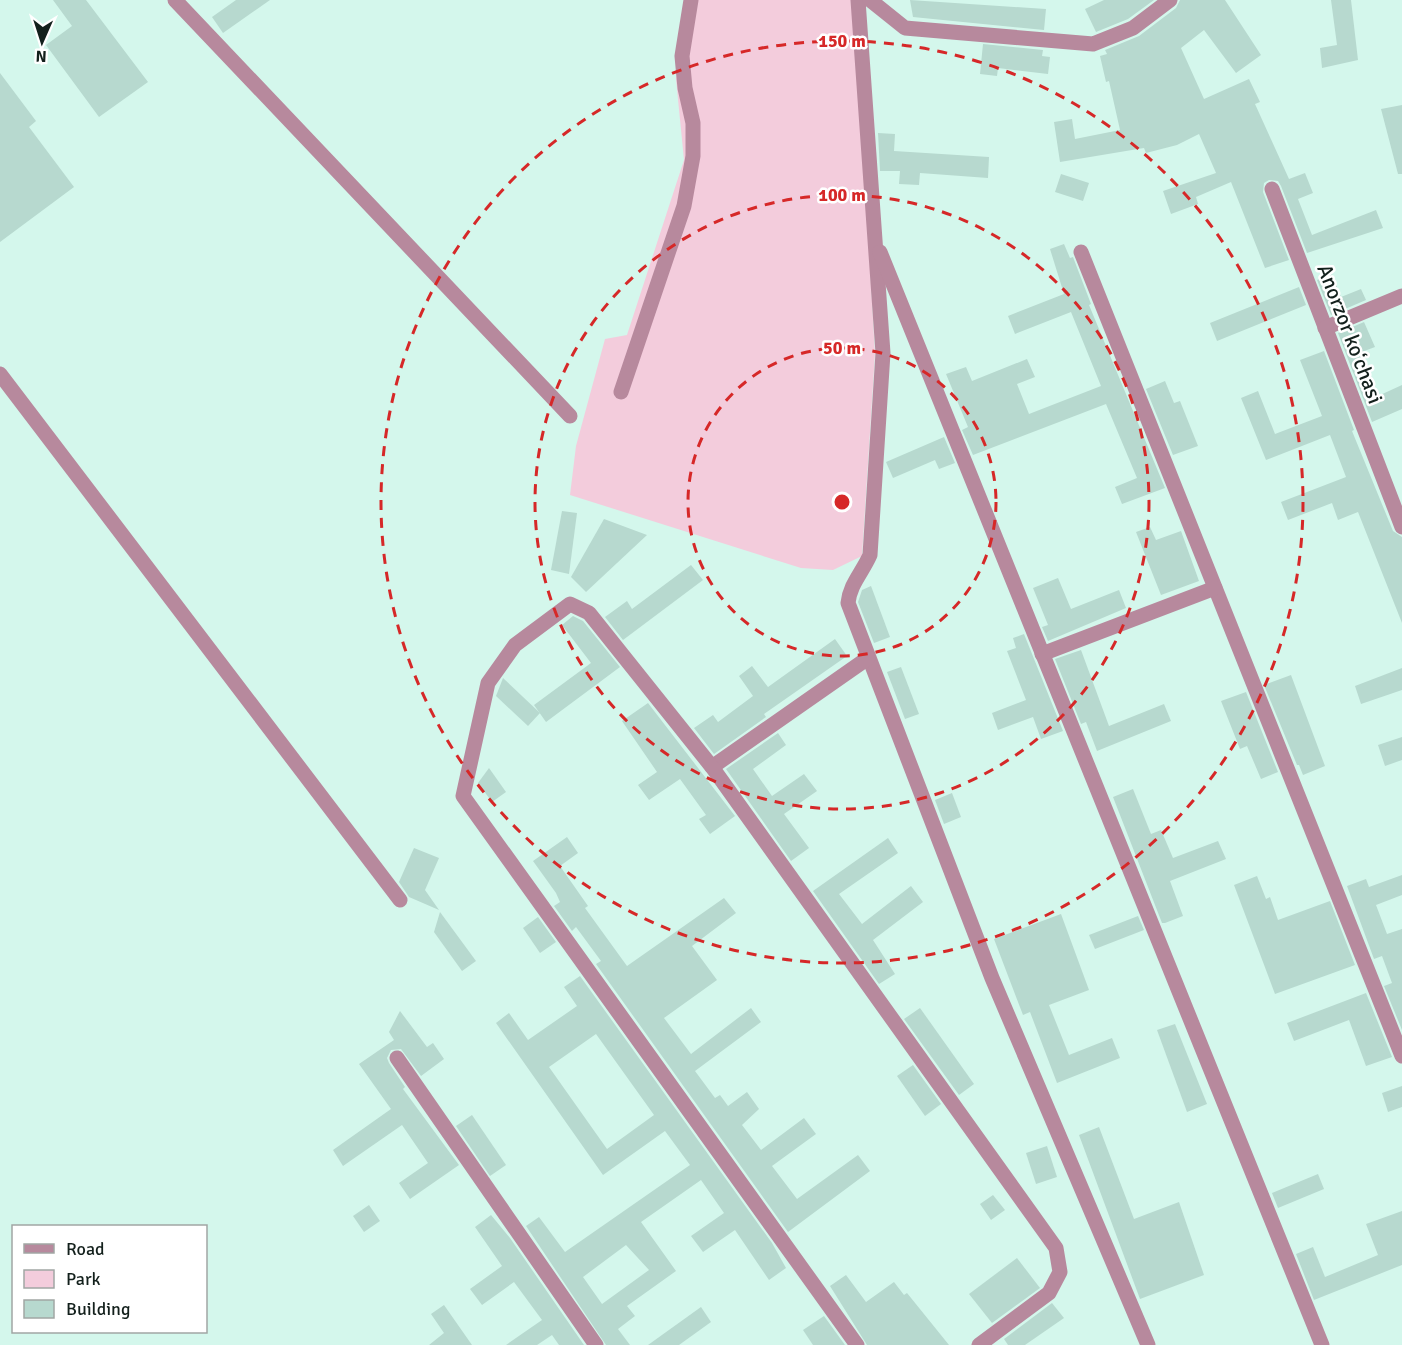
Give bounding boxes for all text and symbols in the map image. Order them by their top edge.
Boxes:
north arrow [12,12,72,72]
text: 150 m [818,30,866,52]
text: N [35,46,47,66]
text: 100 m [818,184,866,206]
street label: Anorzor koʻchasi [1311,261,1389,407]
text: 50 m [823,337,861,359]
centre of rings [832,492,852,512]
legend [12,1225,207,1333]
text: Road [66,1238,105,1260]
text: Park [66,1268,101,1290]
text: Building [66,1298,130,1320]

